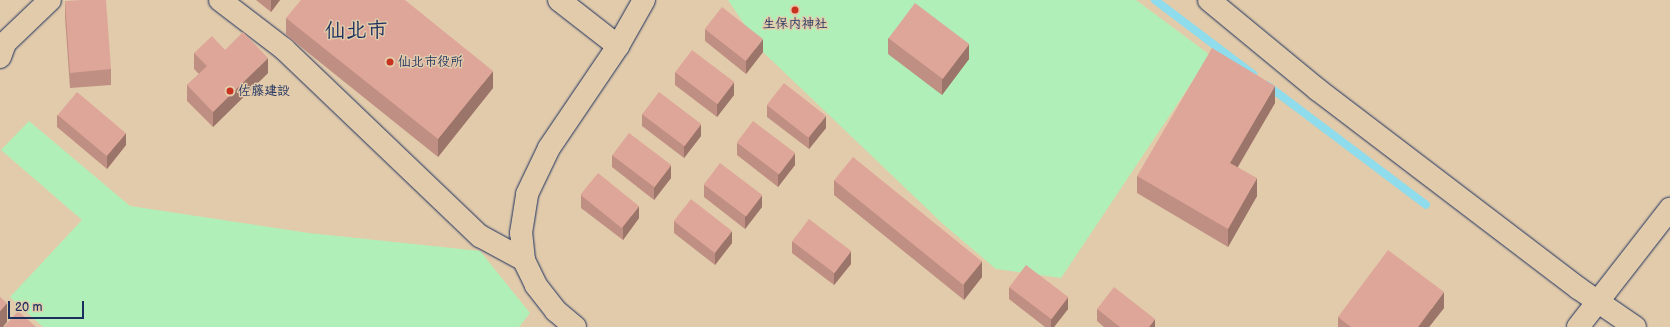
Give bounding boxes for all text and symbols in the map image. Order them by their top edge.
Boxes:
marker: 生保内神社 [790,5,800,15]
place label: 生保内神社 [763,16,827,32]
district label: 仙北市 [325,18,387,44]
place label: 仙北市役所 [398,54,463,70]
marker: 仙北市役所 [385,57,395,67]
place label: 佐藤建設 [238,83,290,99]
marker: 佐藤建設 [225,86,235,96]
scale bar [10,293,86,319]
text: 20 m [15,300,42,315]

